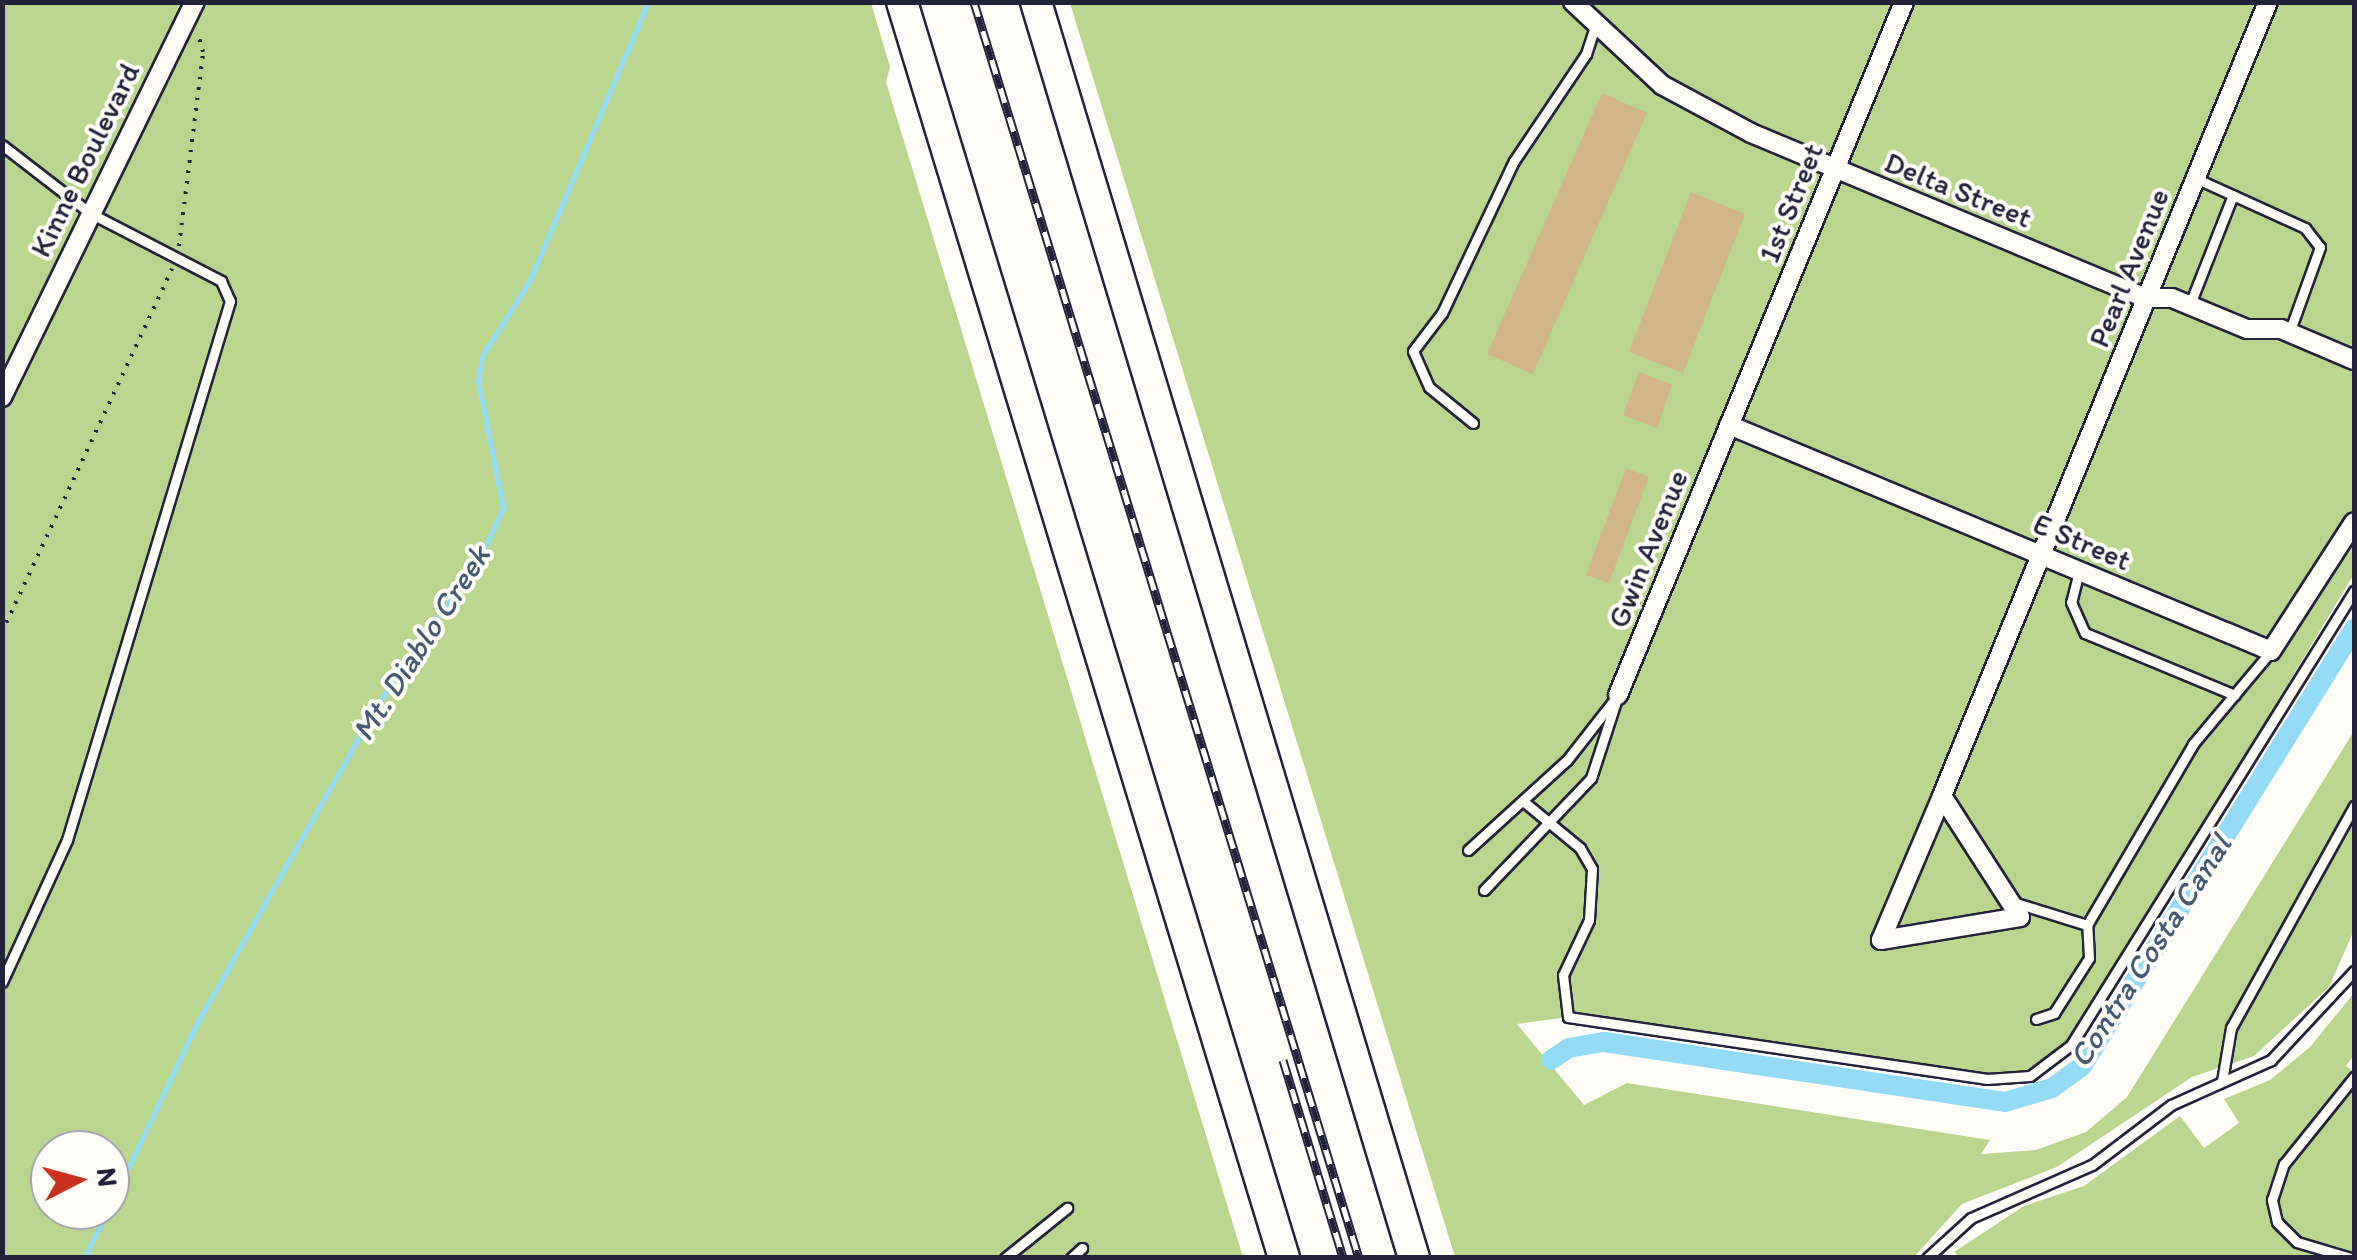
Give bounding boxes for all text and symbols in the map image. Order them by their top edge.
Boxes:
street label: Kinne Boulevard [22,56,148,264]
street label: 1st Street [1751,139,1831,267]
street label: Delta Street [1880,144,2036,236]
street label: Pearl Avenue [2081,184,2177,352]
street label: Gwin Avenue [1600,466,1696,632]
street label: E Street [2028,505,2136,579]
water label: Mt. Diablo Creek [343,538,499,748]
water label: Contra Costa Canal [2061,828,2239,1074]
north arrow [30,1130,130,1230]
text: N [90,1166,126,1188]

